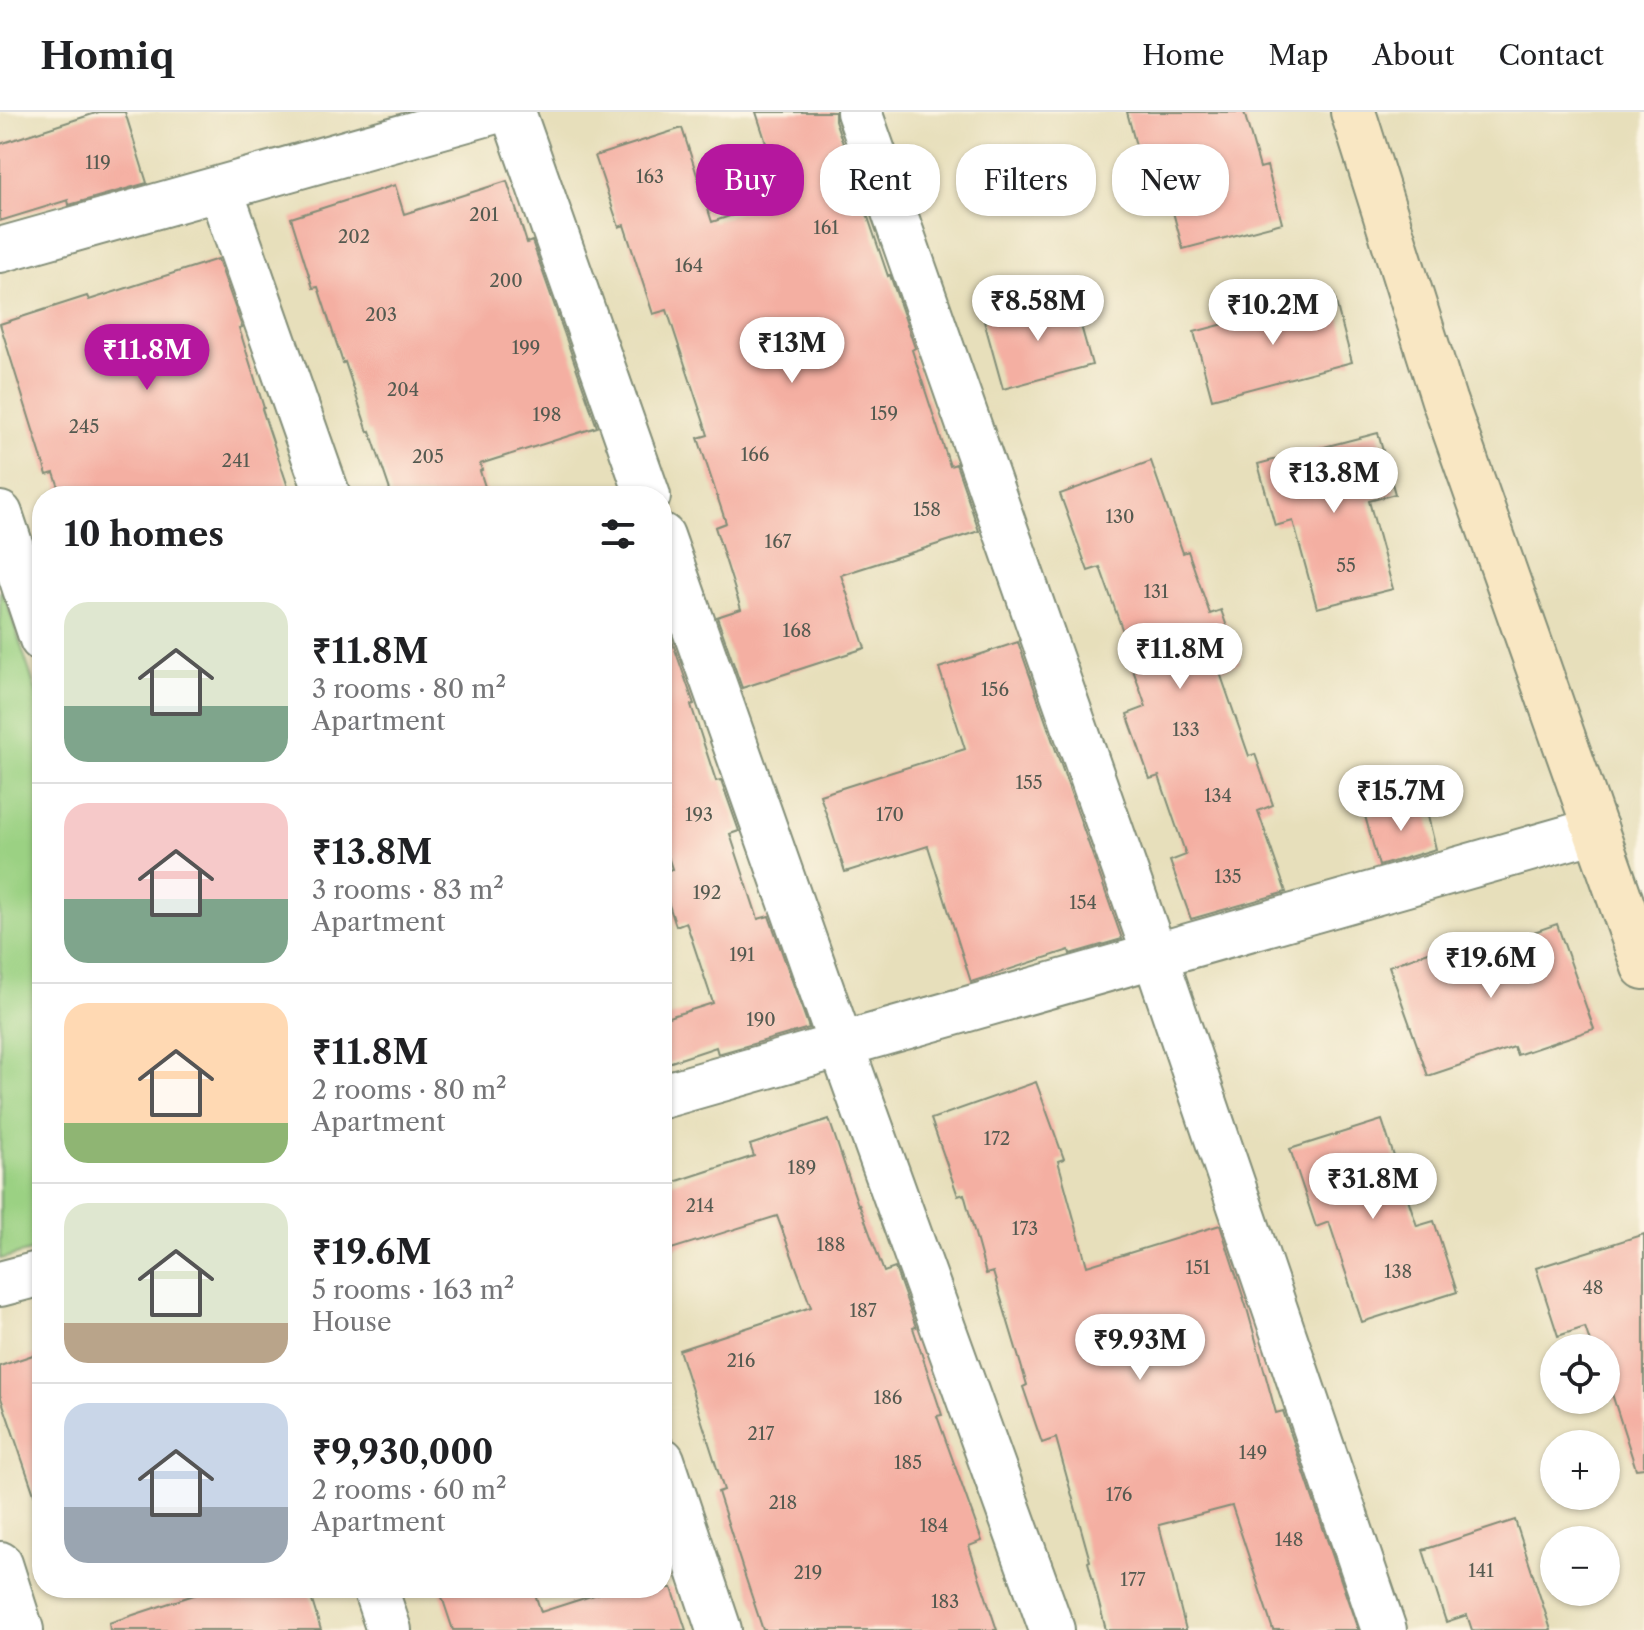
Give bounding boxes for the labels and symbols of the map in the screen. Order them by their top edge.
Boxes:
house number: 119 [85,152,111,174]
house number: 163 [636,166,664,188]
house number: 201 [469,204,499,226]
house number: 161 [813,217,839,239]
house number: 202 [338,226,370,248]
house number: 164 [675,255,703,277]
house number: 200 [489,270,523,292]
pin: ₹8.58M [973,275,1103,343]
pin: ₹10.2M [1208,279,1338,347]
house number: 203 [365,304,397,326]
pin: ₹13M [745,317,839,385]
pin: ₹11.8M [82,324,212,392]
house number: 199 [512,337,540,359]
house number: 204 [387,379,419,401]
house number: 159 [870,403,898,425]
house number: 198 [533,404,561,426]
house number: 245 [69,416,99,438]
house number: 166 [741,444,769,466]
house number: 205 [412,446,444,468]
pin: ₹13.8M [1269,447,1399,515]
house number: 241 [222,450,251,472]
house number: 158 [913,499,941,521]
house number: 130 [1106,506,1134,528]
house number: 167 [765,531,792,553]
house number: 55 [1336,555,1356,577]
house number: 131 [1143,581,1169,603]
house number: 168 [783,620,811,642]
pin: ₹11.8M [1115,623,1245,691]
house number: 156 [981,679,1009,701]
house number: 133 [1172,719,1200,741]
pin: ₹15.7M [1336,765,1466,833]
house number: 155 [1015,772,1043,794]
house number: 134 [1204,785,1232,807]
house number: 193 [685,804,713,826]
house number: 170 [876,804,904,826]
house number: 135 [1214,866,1242,888]
house number: 192 [693,882,721,904]
house number: 154 [1069,892,1097,914]
pin: ₹19.6M [1426,932,1556,1000]
house number: 191 [729,944,755,966]
house number: 190 [746,1009,776,1031]
house number: 172 [984,1128,1010,1150]
pin: ₹31.8M [1308,1153,1438,1221]
house number: 189 [788,1157,816,1179]
house number: 214 [686,1195,714,1217]
house number: 173 [1012,1218,1038,1240]
house number: 188 [817,1234,845,1256]
house number: 151 [1186,1257,1211,1279]
house number: 138 [1384,1261,1412,1283]
house number: 48 [1582,1277,1604,1299]
house number: 187 [849,1300,877,1322]
pin: ₹9.93M [1075,1314,1205,1382]
house number: 216 [727,1350,755,1372]
house number: 186 [874,1387,902,1409]
house number: 217 [748,1423,775,1445]
house number: 149 [1239,1442,1267,1464]
house number: 185 [894,1452,922,1474]
house number: 176 [1106,1484,1132,1506]
house number: 218 [769,1492,797,1514]
house number: 184 [920,1515,948,1537]
house number: 148 [1275,1529,1303,1551]
house number: 141 [1468,1560,1494,1582]
house number: 219 [794,1562,822,1584]
house number: 177 [1120,1569,1146,1591]
house number: 183 [931,1591,959,1613]

